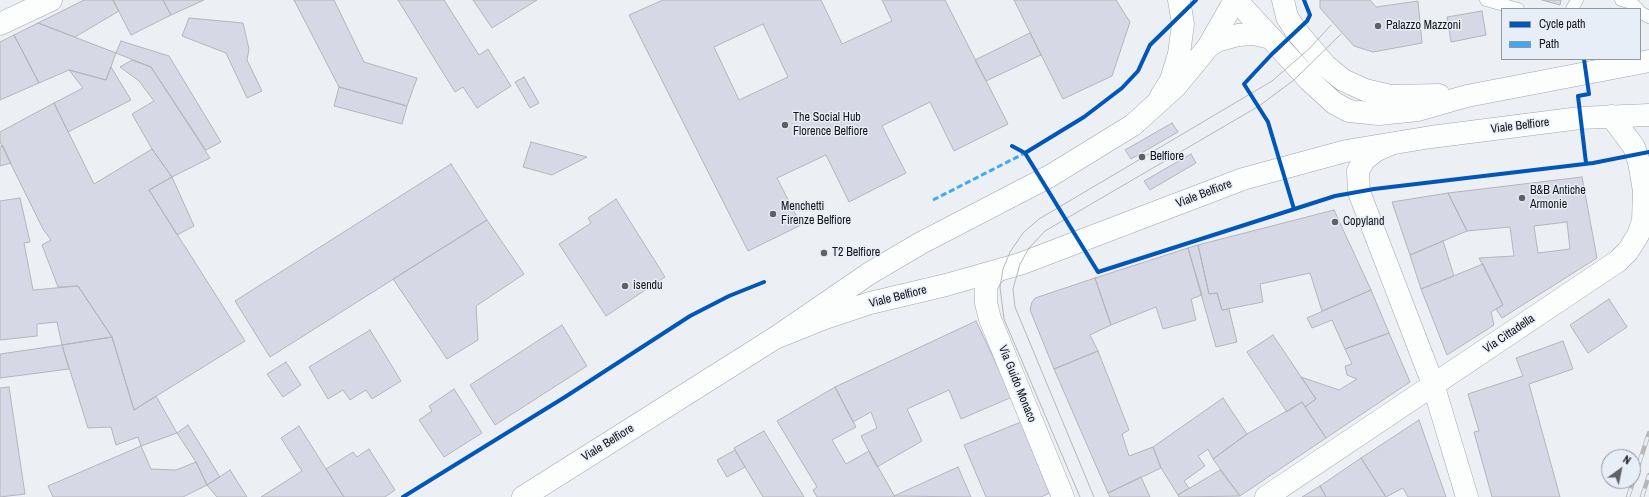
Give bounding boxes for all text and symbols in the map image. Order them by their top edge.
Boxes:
legend [1501,8,1641,60]
text: Cycle path [1539,16,1586,32]
place label: Palazzo Mazzoni [1386,19,1461,33]
marker: Palazzo Mazzoni [1373,21,1383,31]
text: Path [1539,36,1559,52]
place label: The Social Hub Florence Belfiore [793,111,868,139]
street label: Viale Belfiore [1490,115,1550,137]
marker: The Social Hub Florence Belfiore [780,120,790,130]
place label: Belfiore [1150,150,1184,164]
marker: Belfiore [1137,152,1147,162]
street label: Viale Belfiore [1174,177,1234,211]
place label: B&B Antiche Armonie [1530,184,1586,212]
marker: B&B Antiche Armonie [1517,193,1527,203]
place label: Menchetti Firenze Belfiore [781,200,851,228]
marker: Menchetti Firenze Belfiore [768,209,778,219]
place label: Copyland [1343,215,1385,229]
marker: Copyland [1330,217,1340,227]
place label: T2 Belfiore [832,246,880,260]
marker: T2 Belfiore [819,248,829,258]
place label: isendu [633,279,663,293]
marker: isendu [620,281,630,291]
street label: Viale Belfiore [868,283,928,311]
street label: Via Cittadella [1481,312,1537,356]
street label: Via Guido Monaco [995,343,1039,425]
street label: Viale Belfiore [579,421,637,465]
north arrow [1601,449,1641,489]
text: N [1620,452,1634,467]

